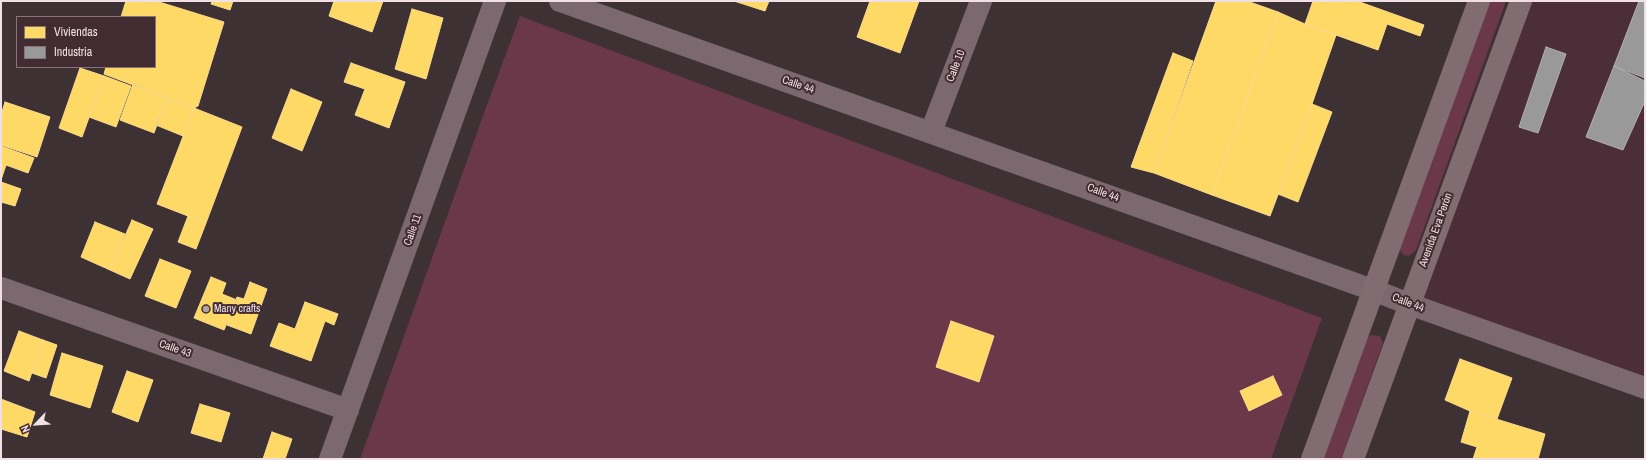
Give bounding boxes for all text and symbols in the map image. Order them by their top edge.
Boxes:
legend [16,16,156,68]
text: Viviendas [54,24,98,40]
text: Industria [54,44,92,60]
street label: Calle 10 [944,48,968,84]
street label: Calle 44 [780,73,816,97]
street label: Calle 44 [1085,181,1121,205]
street label: Avenida Eva Perón [1417,191,1455,269]
street label: Calle 11 [401,213,425,247]
street label: Calle 44 [1390,291,1426,315]
place label: Many crafts [214,302,261,316]
marker: Many crafts [201,304,211,314]
street label: Calle 43 [157,337,193,361]
north arrow [16,404,56,444]
text: N [17,423,33,435]

